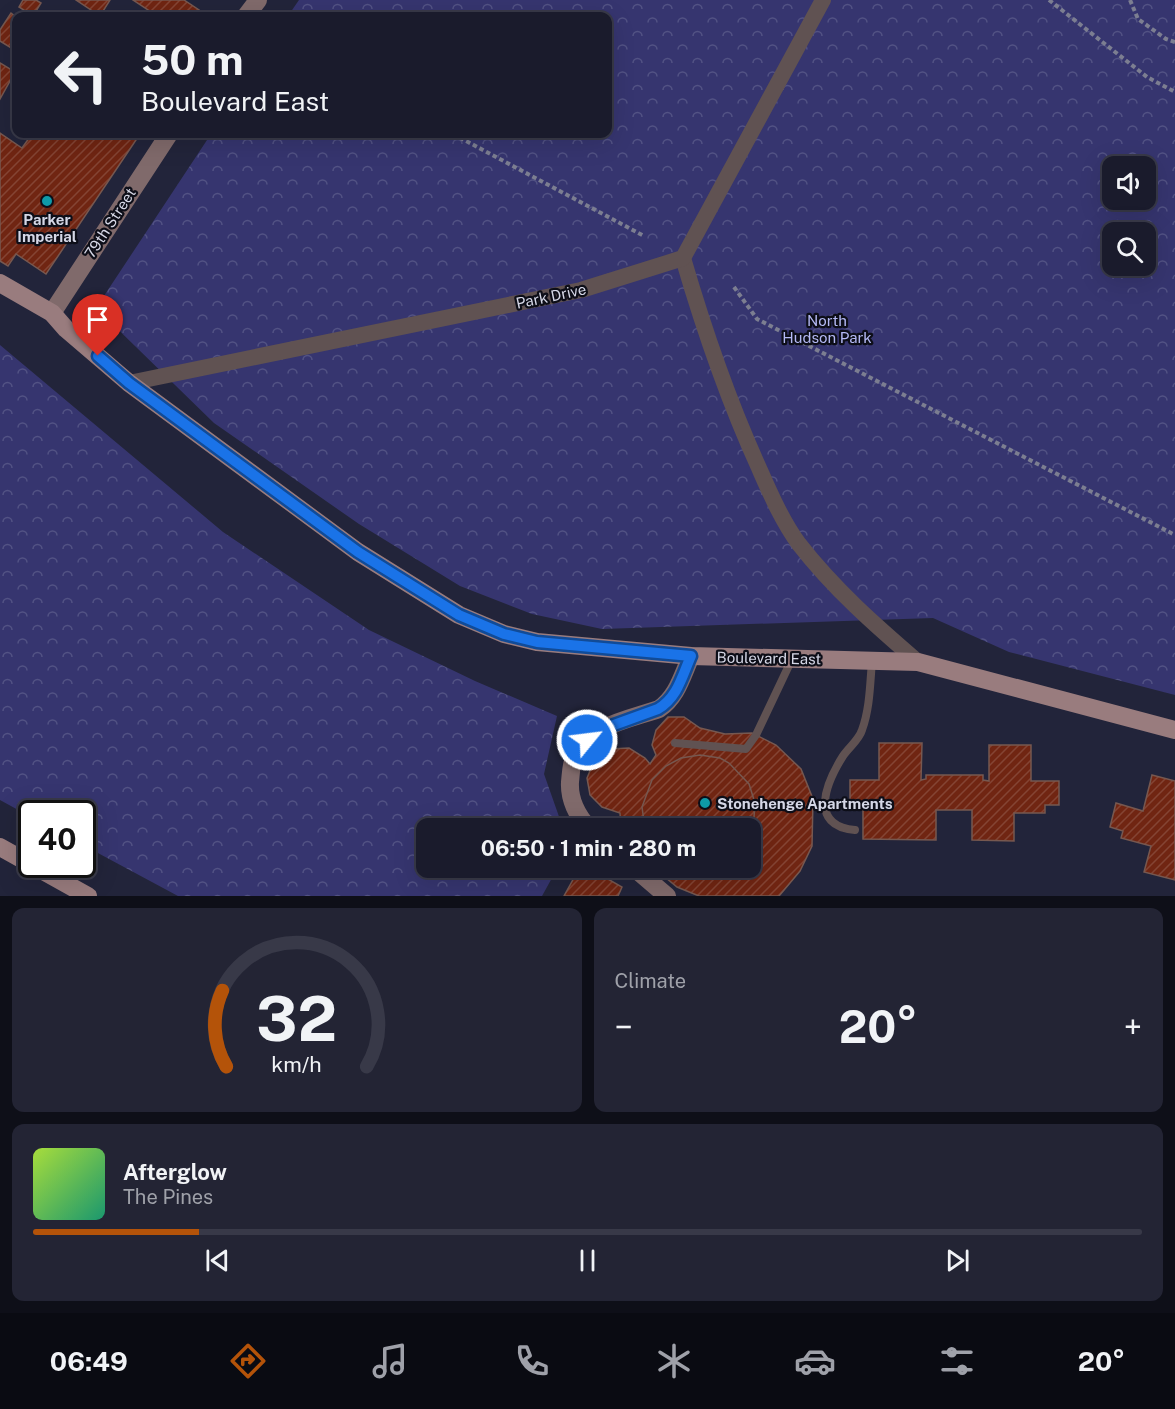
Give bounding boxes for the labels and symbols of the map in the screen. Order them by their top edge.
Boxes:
street label: 79th Street [81,185,139,261]
marker: Parker Imperial [40,194,54,208]
place label: Parker Imperial [17,211,77,245]
street label: Park Drive [514,280,588,312]
pin [72,294,123,356]
park label: North Hudson Park [782,312,872,346]
street label: Boulevard East [717,649,822,667]
position arrow [555,708,619,772]
place label: Stonehenge Apartments [717,795,893,812]
marker: Stonehenge Apartments [698,796,712,810]
speed limit sign: 40 [18,800,96,878]

